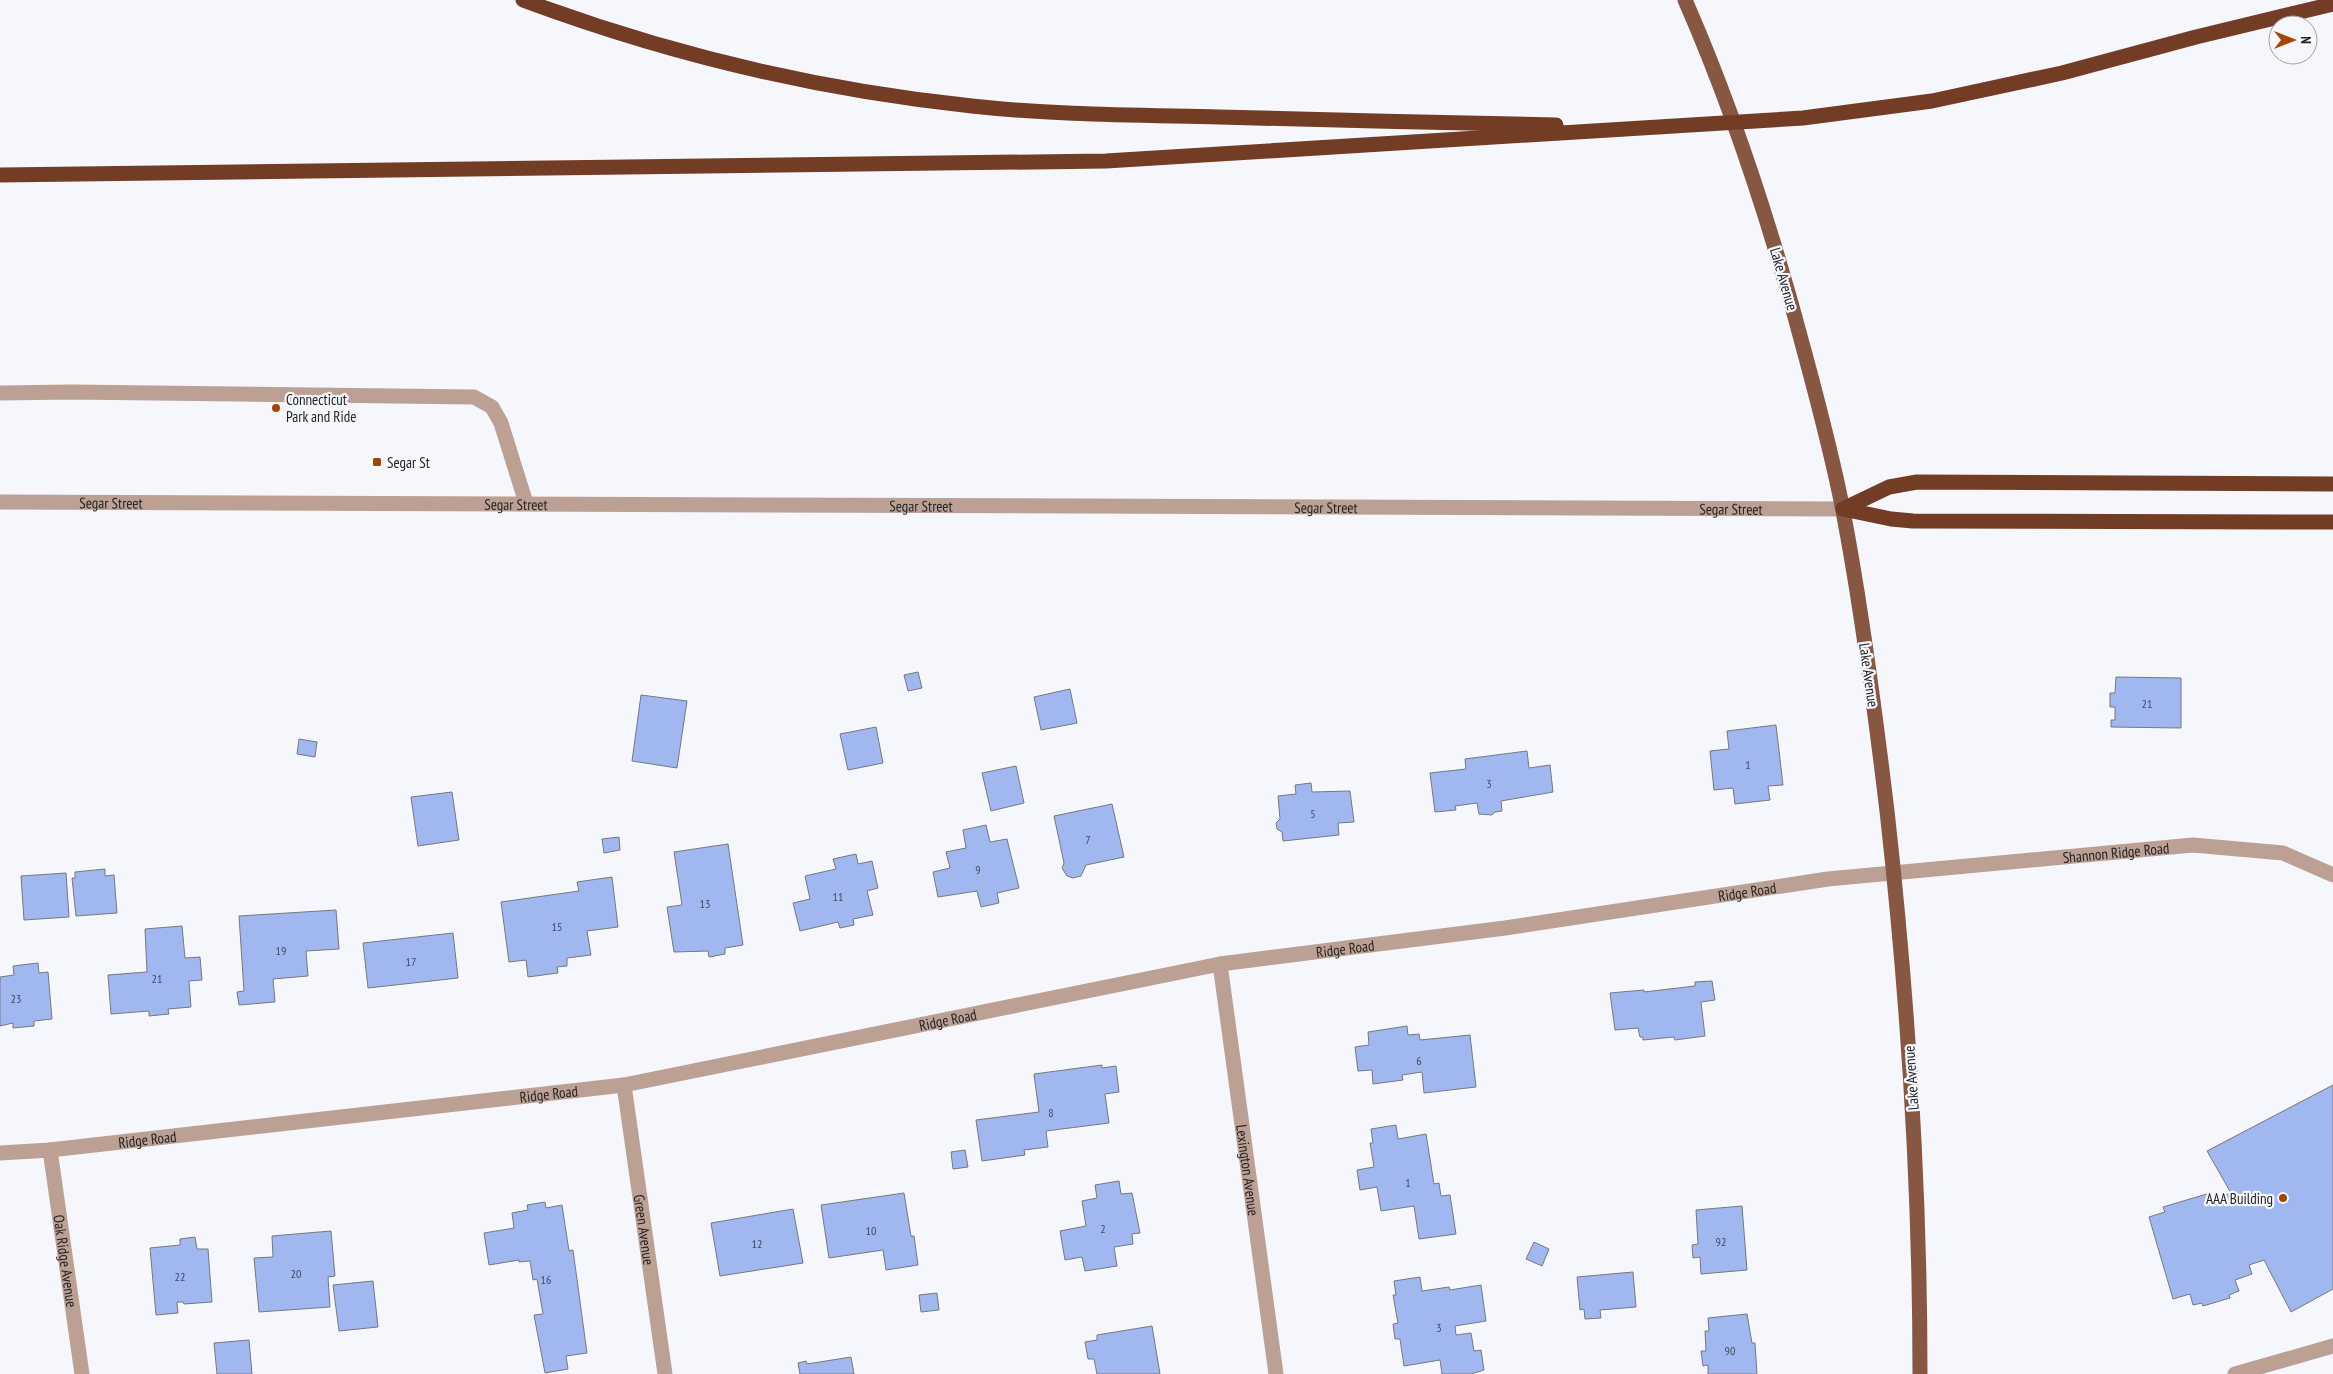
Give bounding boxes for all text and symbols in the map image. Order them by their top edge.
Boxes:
north arrow [2268,15,2318,65]
text: N [2297,36,2315,44]
street label: Lake Avenue [1766,245,1802,313]
place label: Connecticut Park and Ride [286,390,357,426]
marker: Connecticut Park and Ride [270,402,282,414]
place label: Segar St [387,453,430,472]
marker: Segar St [371,456,383,468]
street label: Segar Street [79,493,143,512]
street label: Segar Street [484,494,548,514]
street label: Segar Street [889,496,953,515]
street label: Segar Street [1294,497,1358,517]
street label: Segar Street [1699,499,1763,518]
street label: Lake Avenue [1855,642,1883,708]
house number: 21 [2142,696,2152,711]
house number: 1 [1745,757,1751,772]
house number: 3 [1486,776,1492,791]
house number: 5 [1310,806,1316,821]
house number: 7 [1085,832,1091,847]
street label: Shannon Ridge Road [2062,838,2170,867]
house number: 9 [975,862,981,877]
street label: Ridge Road [1717,878,1777,905]
house number: 11 [833,889,843,904]
house number: 13 [700,896,710,911]
house number: 15 [552,919,562,934]
street label: Ridge Road [1315,935,1375,961]
house number: 19 [276,943,286,958]
house number: 17 [406,954,416,969]
house number: 21 [152,971,162,986]
house number: 23 [11,991,21,1006]
street label: Ridge Road [917,1004,978,1034]
street label: Lake Avenue [1899,1045,1923,1111]
house number: 6 [1416,1053,1422,1068]
street label: Ridge Road [519,1081,579,1106]
house number: 8 [1048,1105,1054,1120]
street label: Lexington Avenue [1233,1123,1264,1217]
street label: Ridge Road [117,1126,177,1152]
house number: 1 [1405,1175,1411,1190]
place label: AAA Building [2206,1189,2273,1208]
marker: AAA Building [2277,1192,2289,1204]
street label: Green Avenue [630,1193,659,1266]
street label: Oak Ridge Avenue [50,1213,82,1308]
house number: 2 [1100,1221,1106,1236]
house number: 10 [866,1223,876,1238]
house number: 92 [1716,1234,1726,1249]
house number: 12 [752,1236,762,1251]
house number: 20 [291,1266,301,1281]
house number: 22 [175,1269,185,1284]
house number: 16 [541,1272,551,1287]
house number: 3 [1436,1320,1442,1335]
house number: 90 [1725,1343,1735,1358]

